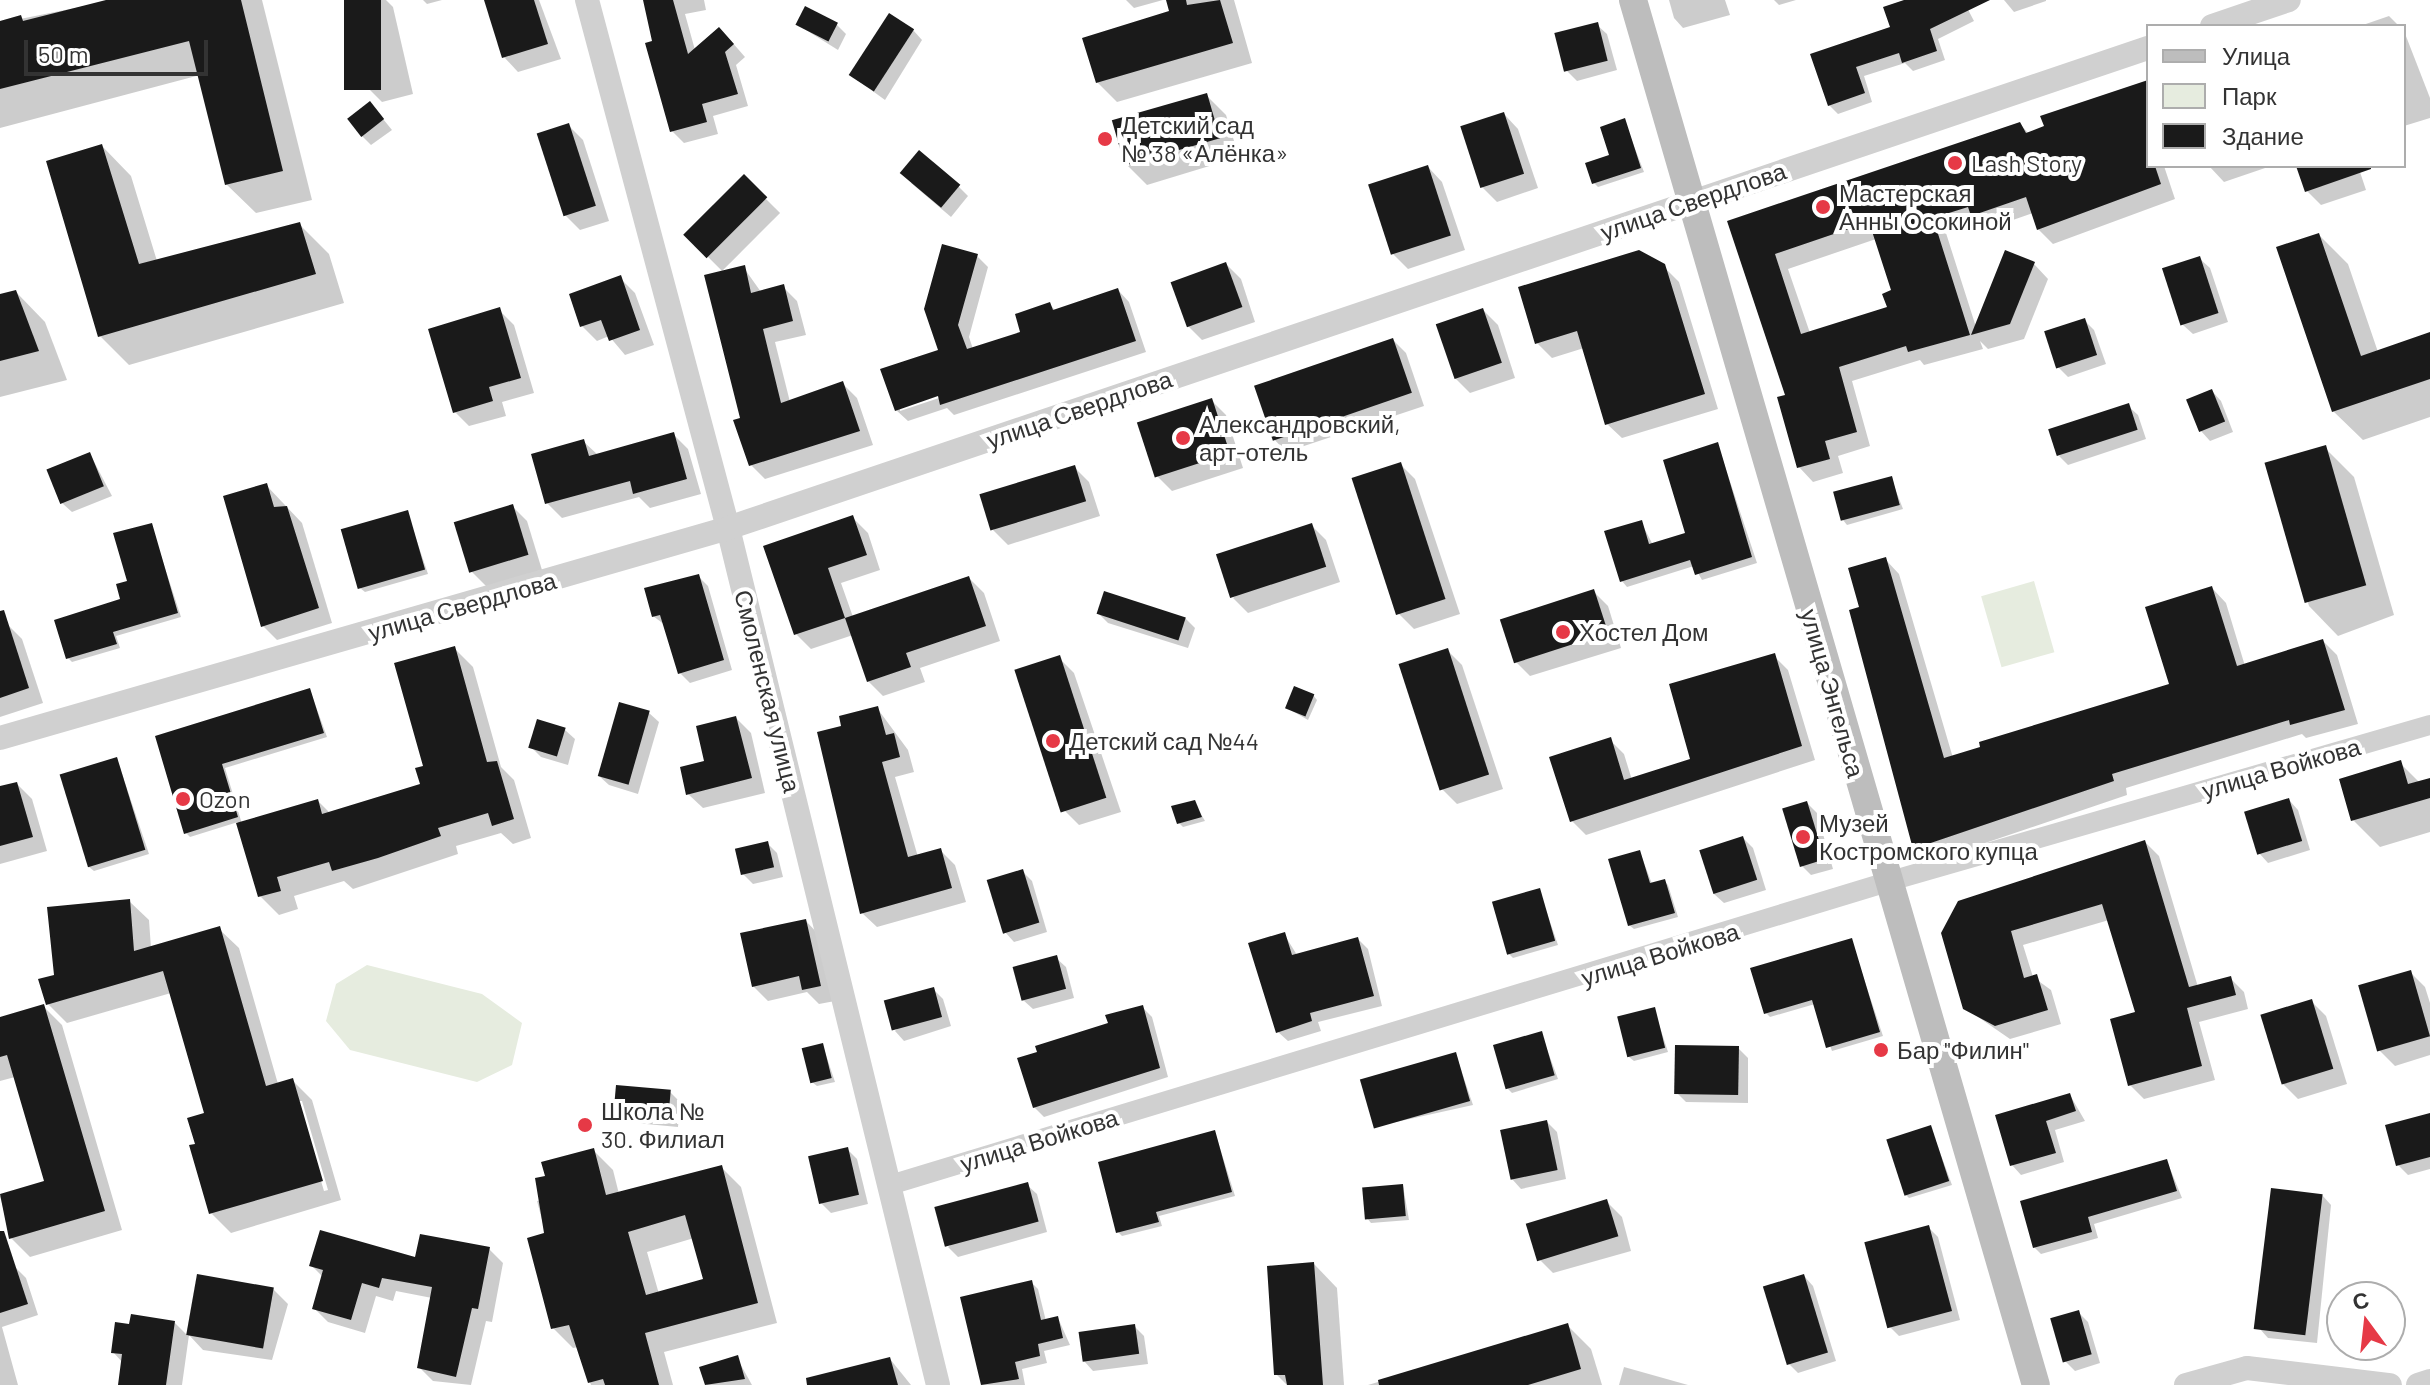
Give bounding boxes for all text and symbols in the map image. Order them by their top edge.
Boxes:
scale bar [28,24,212,74]
legend [2146,24,2406,168]
text: 50 m [38,39,89,68]
text: Улица [2222,41,2290,70]
text: Парк [2222,81,2276,110]
place label: Детский сад № 38 «Алёнка» [1121,111,1288,167]
text: Здание [2222,121,2304,150]
marker: Детский сад № 38 «Алёнка» [1096,130,1114,148]
place label: Lash Story [1971,149,2082,177]
marker: Lash Story [1946,154,1964,172]
street label: улица Свердлова [1597,156,1789,246]
place label: Мастерская Анны Осокиной [1839,179,2012,235]
marker: Мастерская Анны Осокиной [1814,198,1832,216]
street label: улица Свердлова [983,364,1175,454]
place label: Александровский, арт-отель [1199,410,1401,466]
marker: Александровский, арт-отель [1174,429,1192,447]
street label: улица Свердлова [365,565,559,647]
street label: Смоленская улица [729,587,807,795]
street label: улица Энгельса [1795,605,1871,781]
place label: Хостел Дом [1579,618,1709,646]
marker: Хостел Дом [1554,623,1572,641]
place label: Детский сад №44 [1069,727,1259,755]
marker: Детский сад №44 [1044,732,1062,750]
street label: улица Войкова [2198,732,2364,804]
place label: Ozon [199,785,251,813]
marker: Ozon [174,790,192,808]
place label: Музей Костромского купца [1819,809,2038,865]
marker: Музей Костромского купца [1794,828,1812,846]
street label: улица Войкова [1578,916,1742,992]
place label: Бар "Филин" [1897,1036,2029,1064]
marker: Бар "Филин" [1872,1041,1890,1059]
place label: Школа № 30. Филиал [601,1097,725,1153]
street label: улица Войкова [957,1102,1121,1178]
marker: Школа № 30. Филиал [576,1116,594,1134]
north arrow [2326,1281,2406,1361]
text: С [2349,1285,2371,1314]

